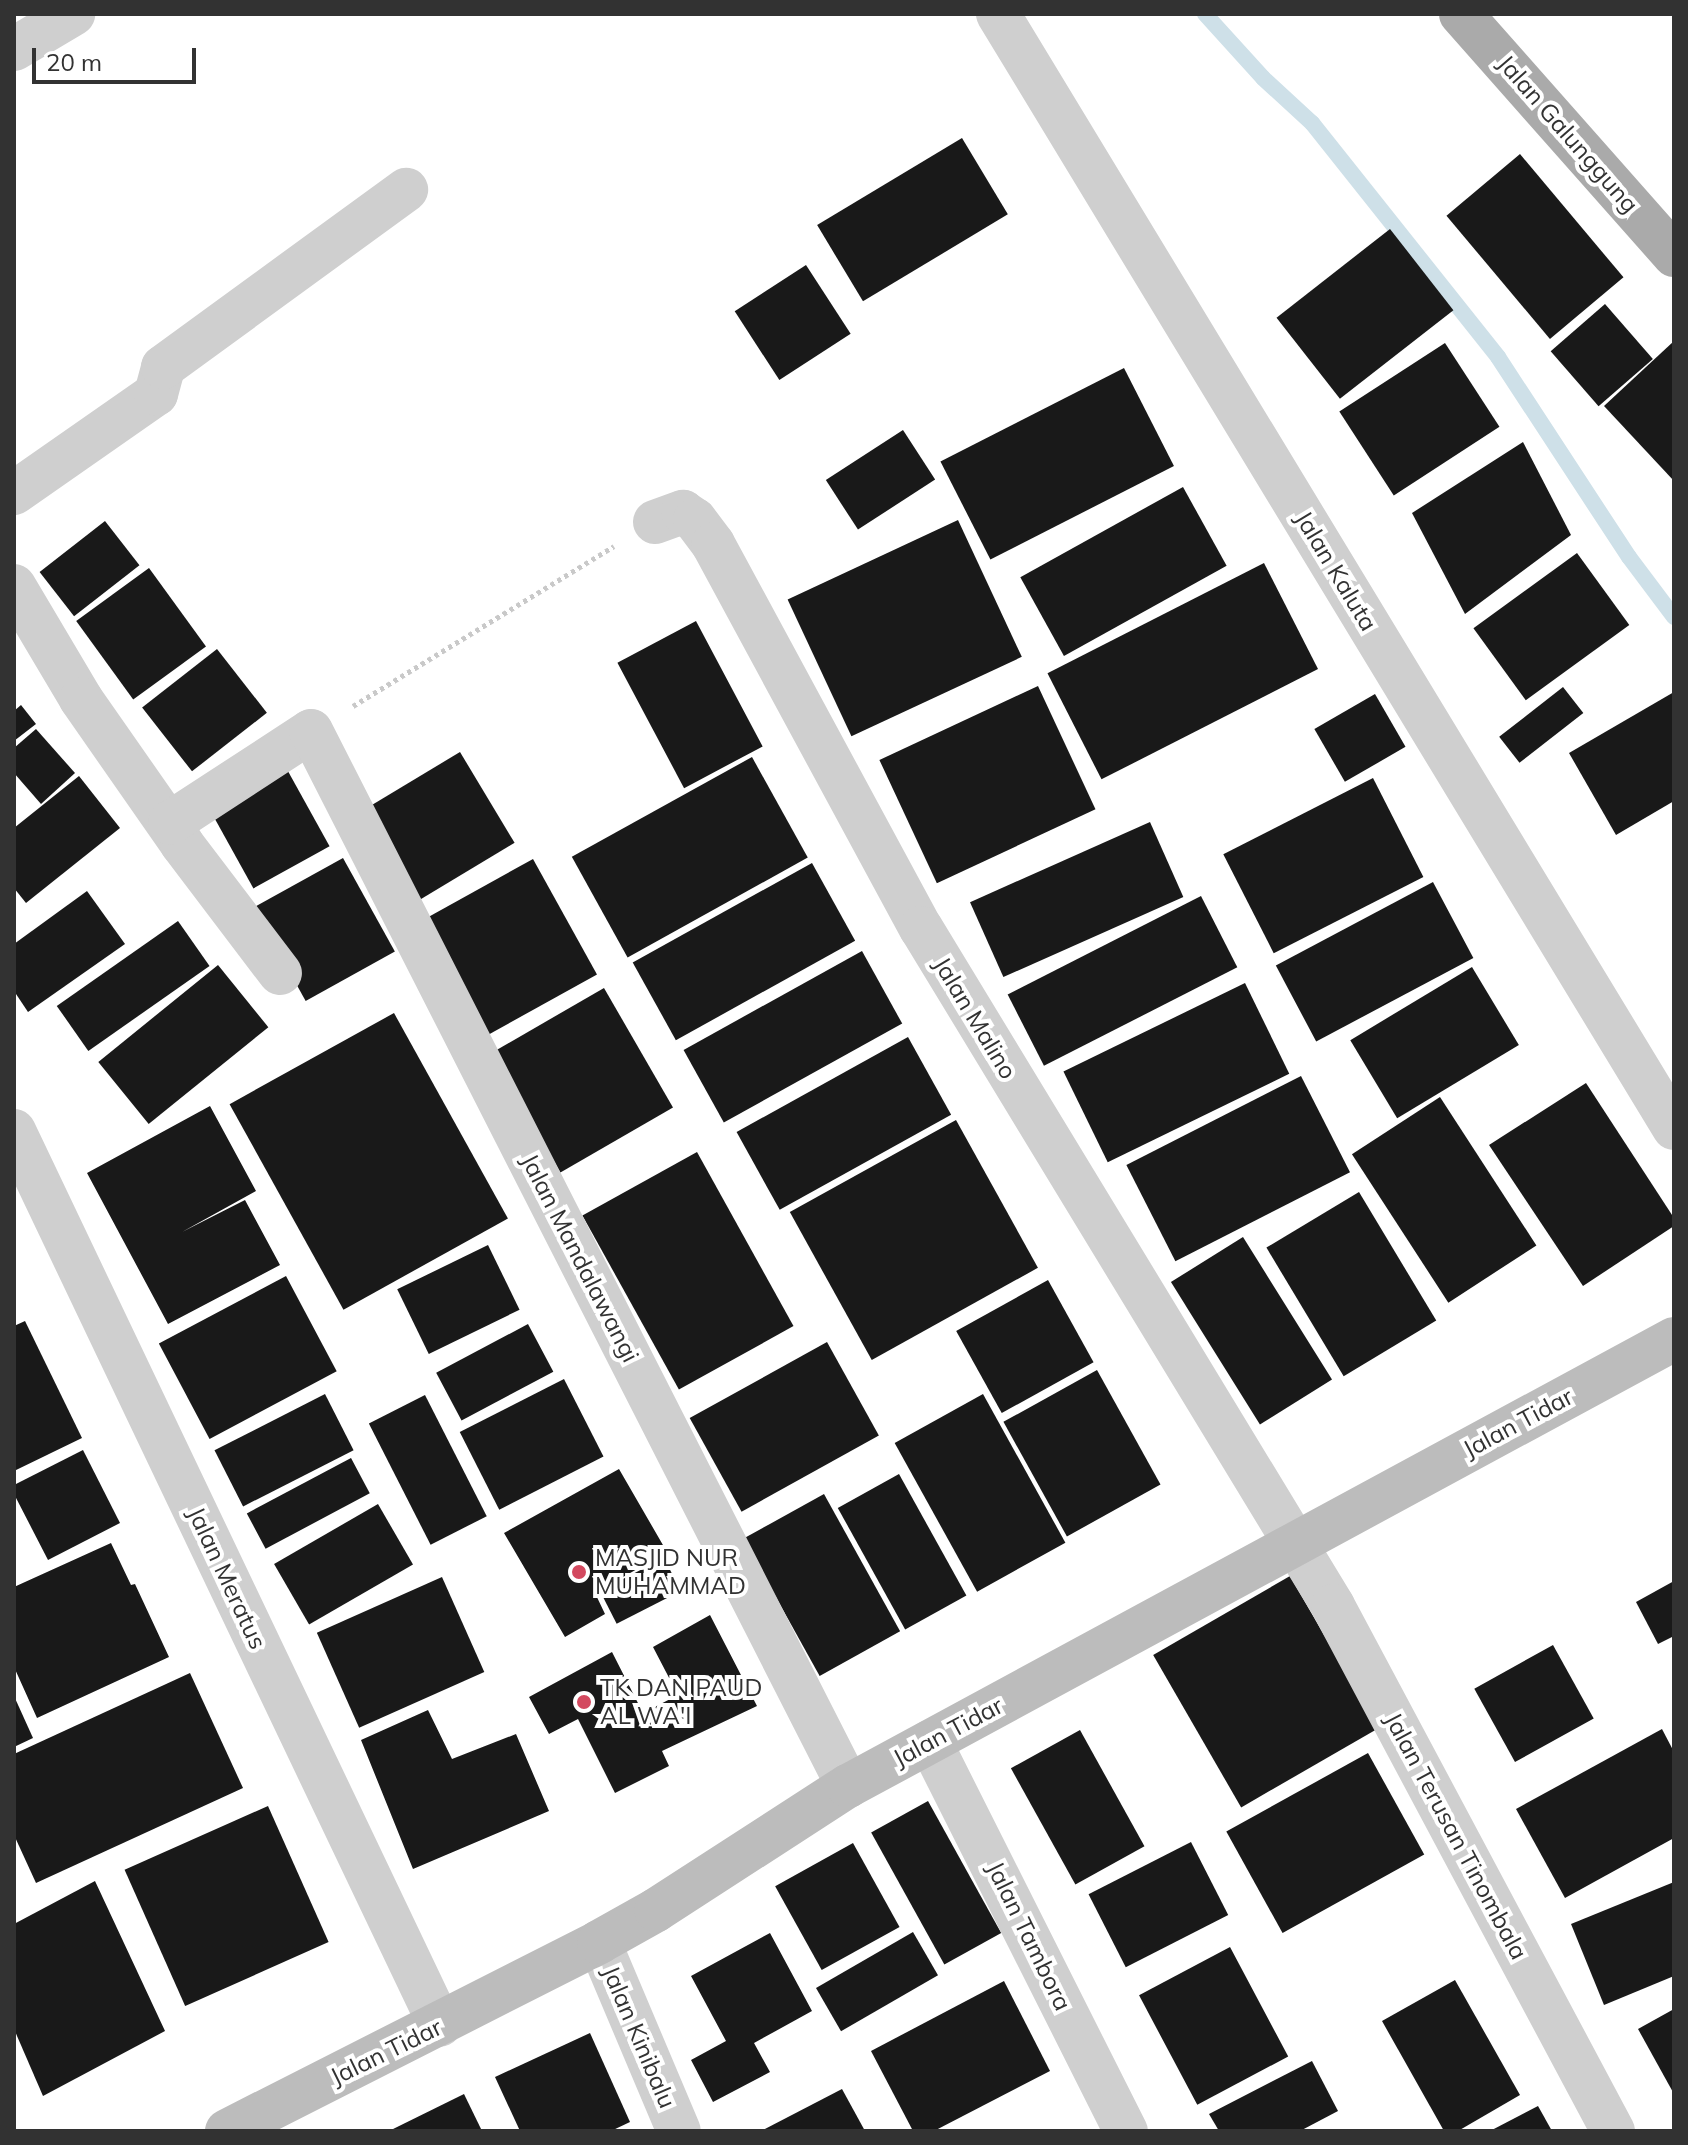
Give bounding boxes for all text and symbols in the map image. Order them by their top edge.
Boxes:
scale bar [36,32,200,82]
text: 20 m [46,47,102,77]
street label: Jalan Galunggung [1492,49,1644,219]
street label: Jalan Kaluta [1289,506,1383,636]
street label: Jalan Malino [927,952,1023,1084]
street label: Jalan Mandalawangi [515,1149,645,1367]
street label: Jalan Tidar [1458,1382,1578,1464]
street label: Jalan Meratus [182,1502,272,1654]
place label: MASJID NUR MUHAMMAD [595,1544,746,1600]
marker: MASJID NUR MUHAMMAD [570,1563,588,1581]
place label: TK DAN PAUD AL WA'I [600,1674,762,1730]
street label: Jalan Tidar [888,1691,1008,1773]
marker: TK DAN PAUD AL WA'I [575,1693,593,1711]
street label: Jalan Terusan Tinombala [1379,1708,1533,1964]
street label: Jalan Tambora [981,1857,1077,2015]
street label: Jalan Kinibalu [596,1962,682,2112]
street label: Jalan Tidar [326,2013,446,2091]

